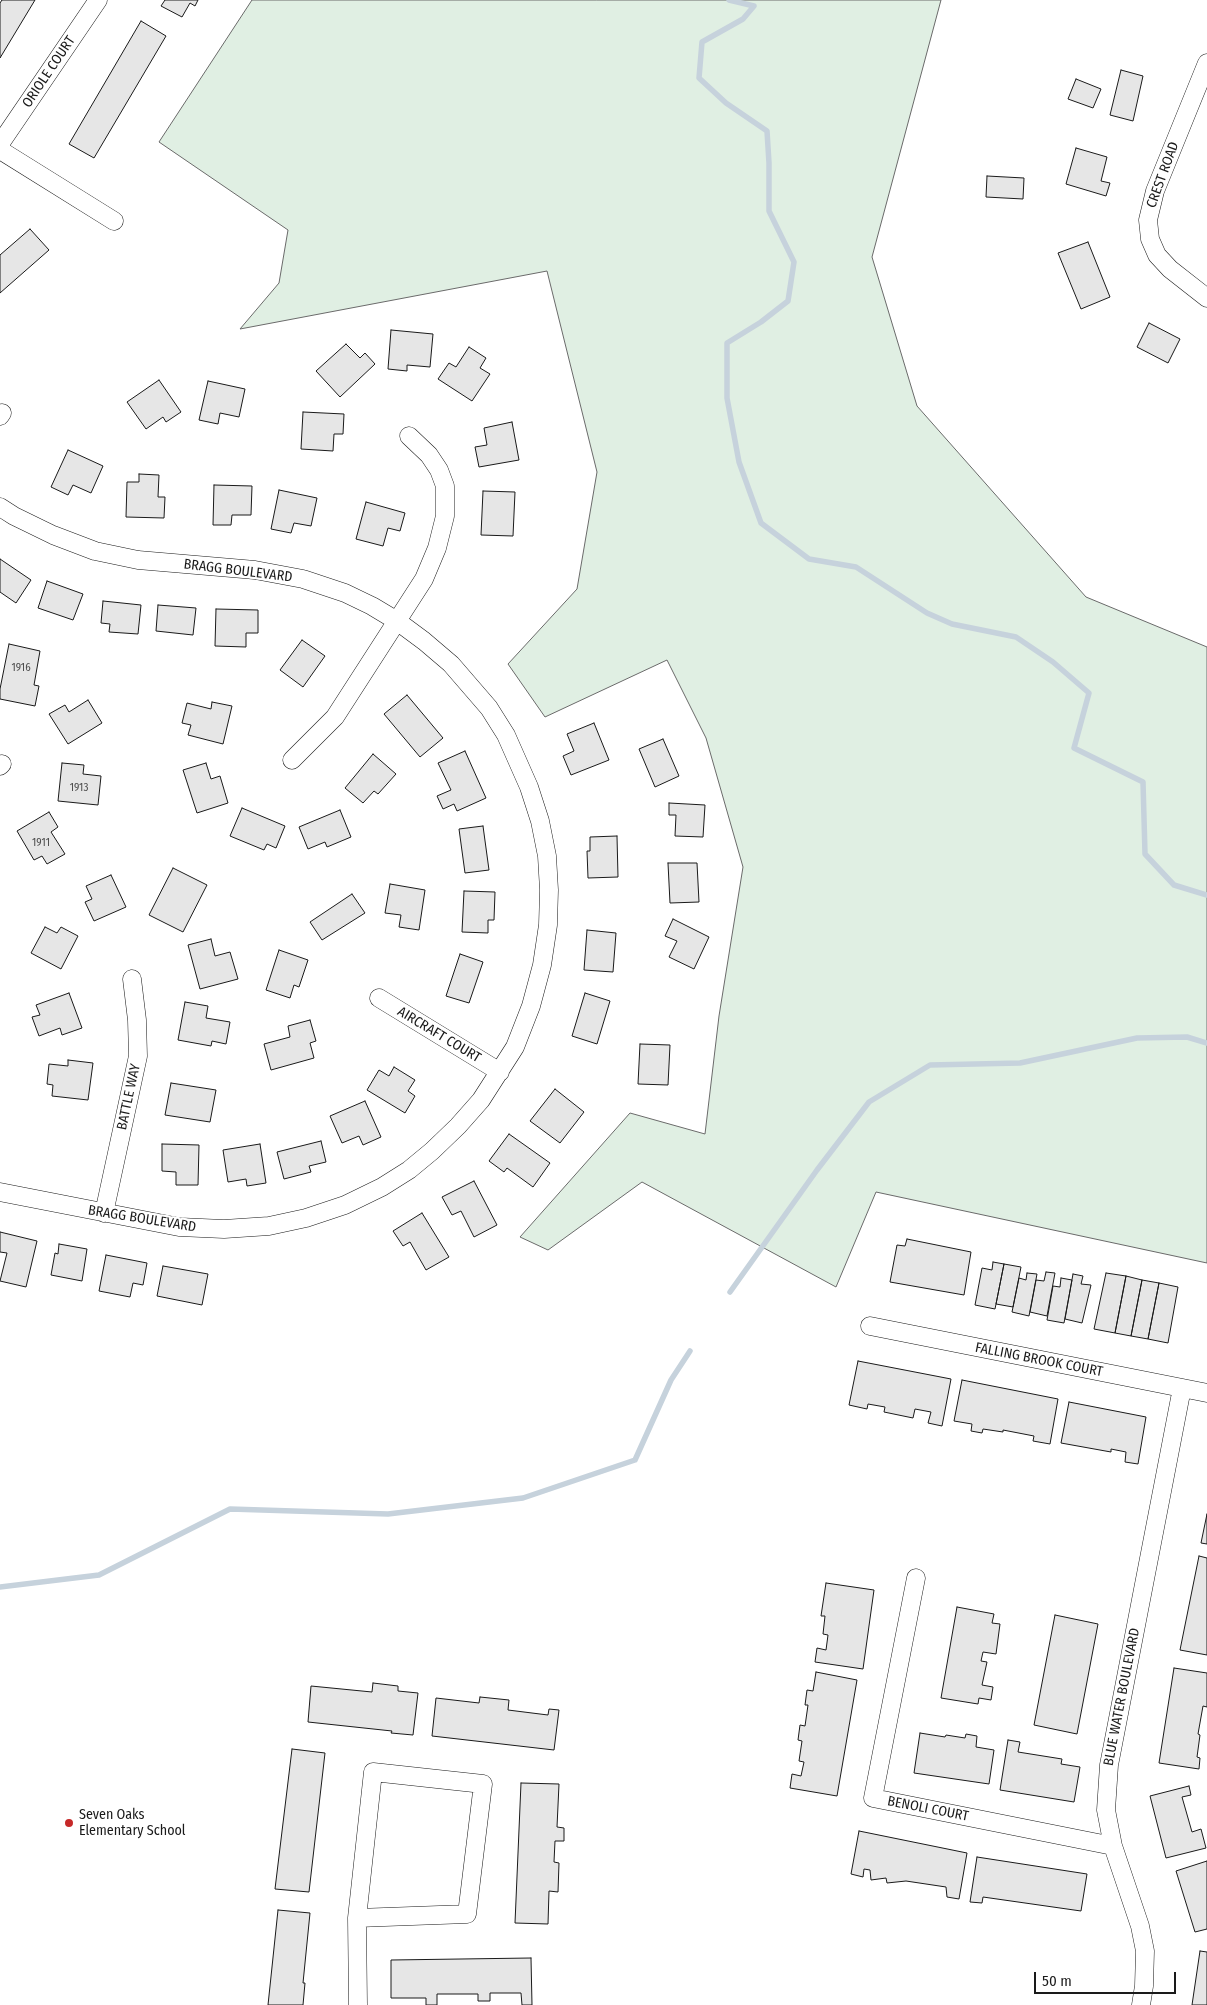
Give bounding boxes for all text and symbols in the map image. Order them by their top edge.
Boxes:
street label: ORIOLE COURT [19,33,79,111]
street label: CREST ROAD [1143,140,1183,210]
street label: BRAGG BOULEVARD [183,556,293,586]
house number: 1916 [11,661,31,675]
house number: 1913 [70,781,88,795]
house number: 1911 [32,836,50,850]
street label: AIRCRAFT COURT [394,1004,484,1066]
street label: BATTLE WAY [114,1062,144,1132]
street label: BRAGG BOULEVARD [87,1202,197,1236]
street label: FALLING BROOK COURT [974,1339,1104,1381]
street label: BLUE WATER BOULEVARD [1100,1627,1144,1767]
street label: BENOLI COURT [886,1793,970,1825]
place label: Seven Oaks Elementary School [79,1807,186,1840]
marker: Seven Oaks Elementary School [63,1817,75,1829]
scale bar [1037,1962,1180,1994]
text: 50 m [1042,1972,1072,1990]

